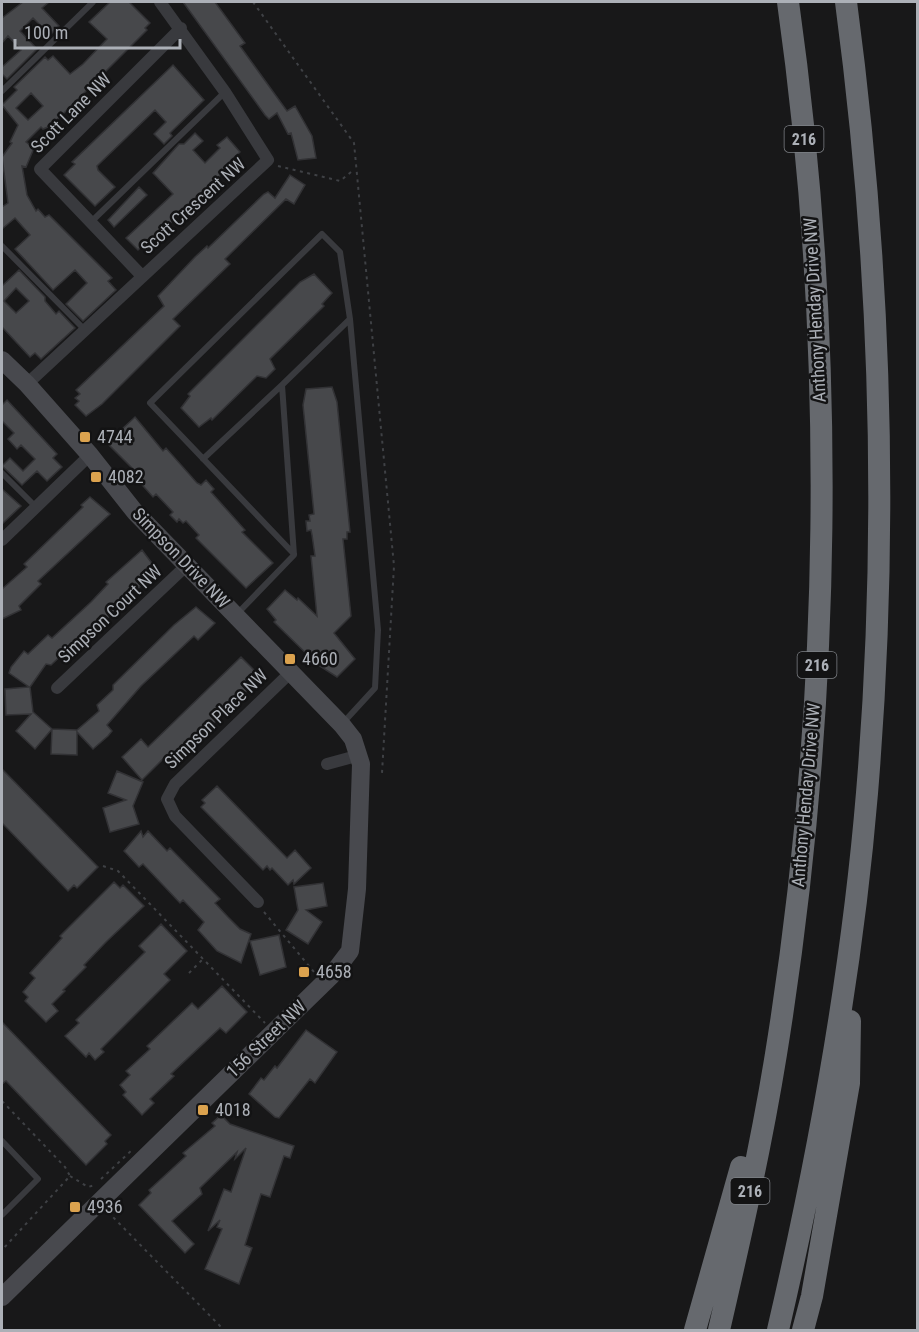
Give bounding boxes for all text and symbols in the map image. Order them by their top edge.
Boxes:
scale bar [15,12,180,50]
text: 100 m [24,22,68,43]
street label: Scott Lane NW [26,68,115,157]
road number: 216 [784,126,824,152]
street label: Scott Crescent NW [136,153,249,258]
street label: Anthony Henday Drive NW [799,217,830,403]
place label: 4744 [97,426,133,447]
marker: 4744 [78,430,92,444]
place label: 4082 [108,466,144,487]
marker: 4082 [89,470,103,484]
street label: Simpson Drive NW [128,503,235,612]
street label: Simpson Court NW [53,560,166,667]
place label: 4660 [302,648,338,669]
marker: 4660 [283,652,297,666]
road number: 216 [798,652,836,678]
street label: Simpson Place NW [160,664,272,773]
street label: Anthony Henday Drive NW [787,702,824,888]
place label: 4658 [316,961,352,982]
marker: 4658 [297,965,311,979]
street label: 156 Street NW [222,995,310,1082]
place label: 4018 [215,1099,251,1120]
marker: 4018 [196,1103,210,1117]
road number: 216 [730,1178,770,1204]
place label: 4936 [87,1196,123,1217]
marker: 4936 [68,1200,82,1214]

